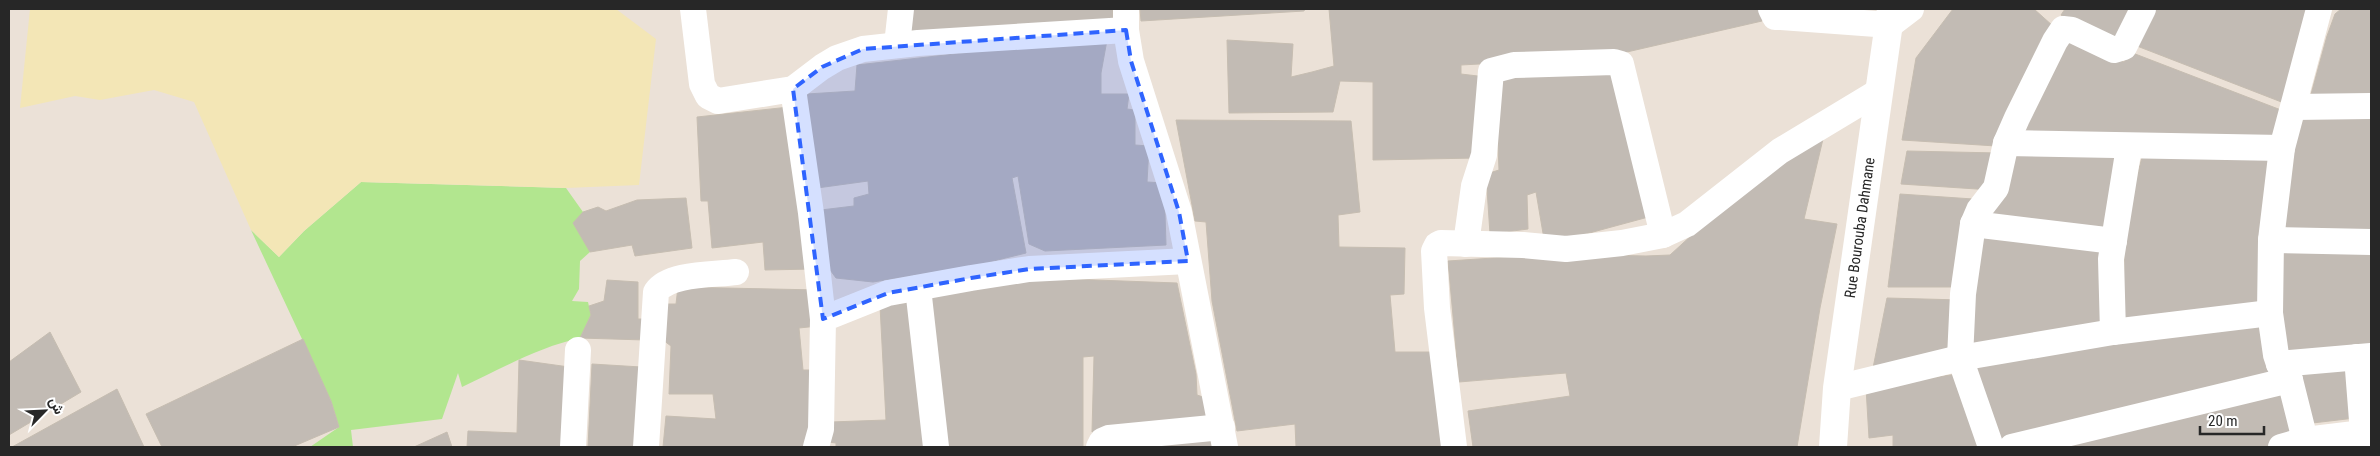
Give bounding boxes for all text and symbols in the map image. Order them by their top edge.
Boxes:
street label: Rue Bourouba Dahmane [1841,156,1879,299]
north arrow [20,386,70,436]
text: ش [45,395,68,417]
scale bar [2200,404,2264,436]
text: 20 m [2208,412,2238,430]

